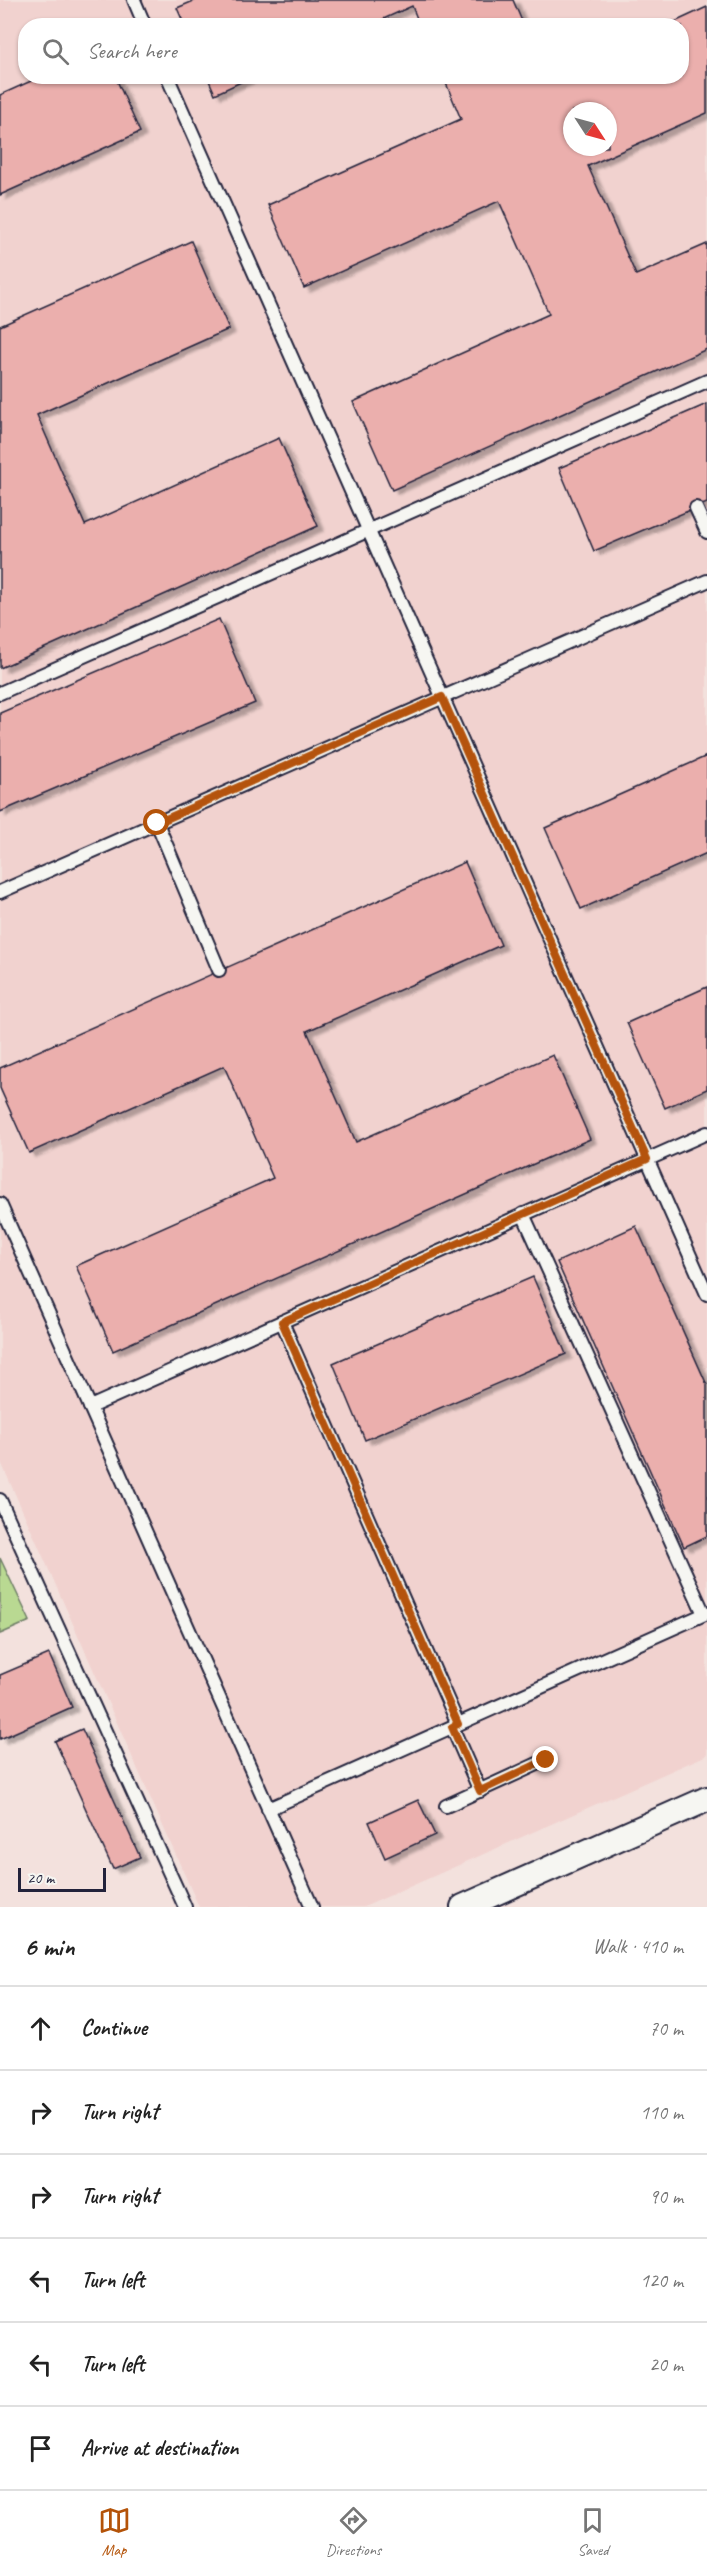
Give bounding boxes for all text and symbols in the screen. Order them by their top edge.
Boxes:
search box [18,18,689,84]
icon: search [39,35,72,68]
text: Search here [87,37,177,65]
north arrow [563,102,617,156]
route start [143,809,169,835]
route end [532,1746,558,1772]
scale bar [18,1865,106,1892]
text: 20 m [27,1868,54,1888]
text: 6 min [24,1930,74,1963]
text: Walk · 410 m [593,1934,683,1959]
icon: ahead [24,2012,57,2045]
text: Continue [81,2014,147,2042]
text: 70 m [649,2016,683,2041]
icon: right [24,2096,57,2129]
text: Turn right [81,2098,158,2126]
text: 110 m [640,2100,683,2125]
icon: right [24,2180,57,2213]
text: Turn right [81,2182,158,2210]
text: 90 m [649,2184,683,2209]
icon: left [24,2264,57,2297]
text: Turn left [81,2266,145,2294]
text: 120 m [640,2268,683,2293]
icon: left [24,2348,57,2381]
text: Turn left [81,2350,145,2378]
text: 20 m [649,2352,683,2377]
icon: arrive [24,2432,57,2465]
text: Arrive at destination [81,2434,238,2462]
tab: Map [98,2504,131,2560]
tab: Directions [326,2504,381,2560]
tab: Saved [576,2504,609,2560]

